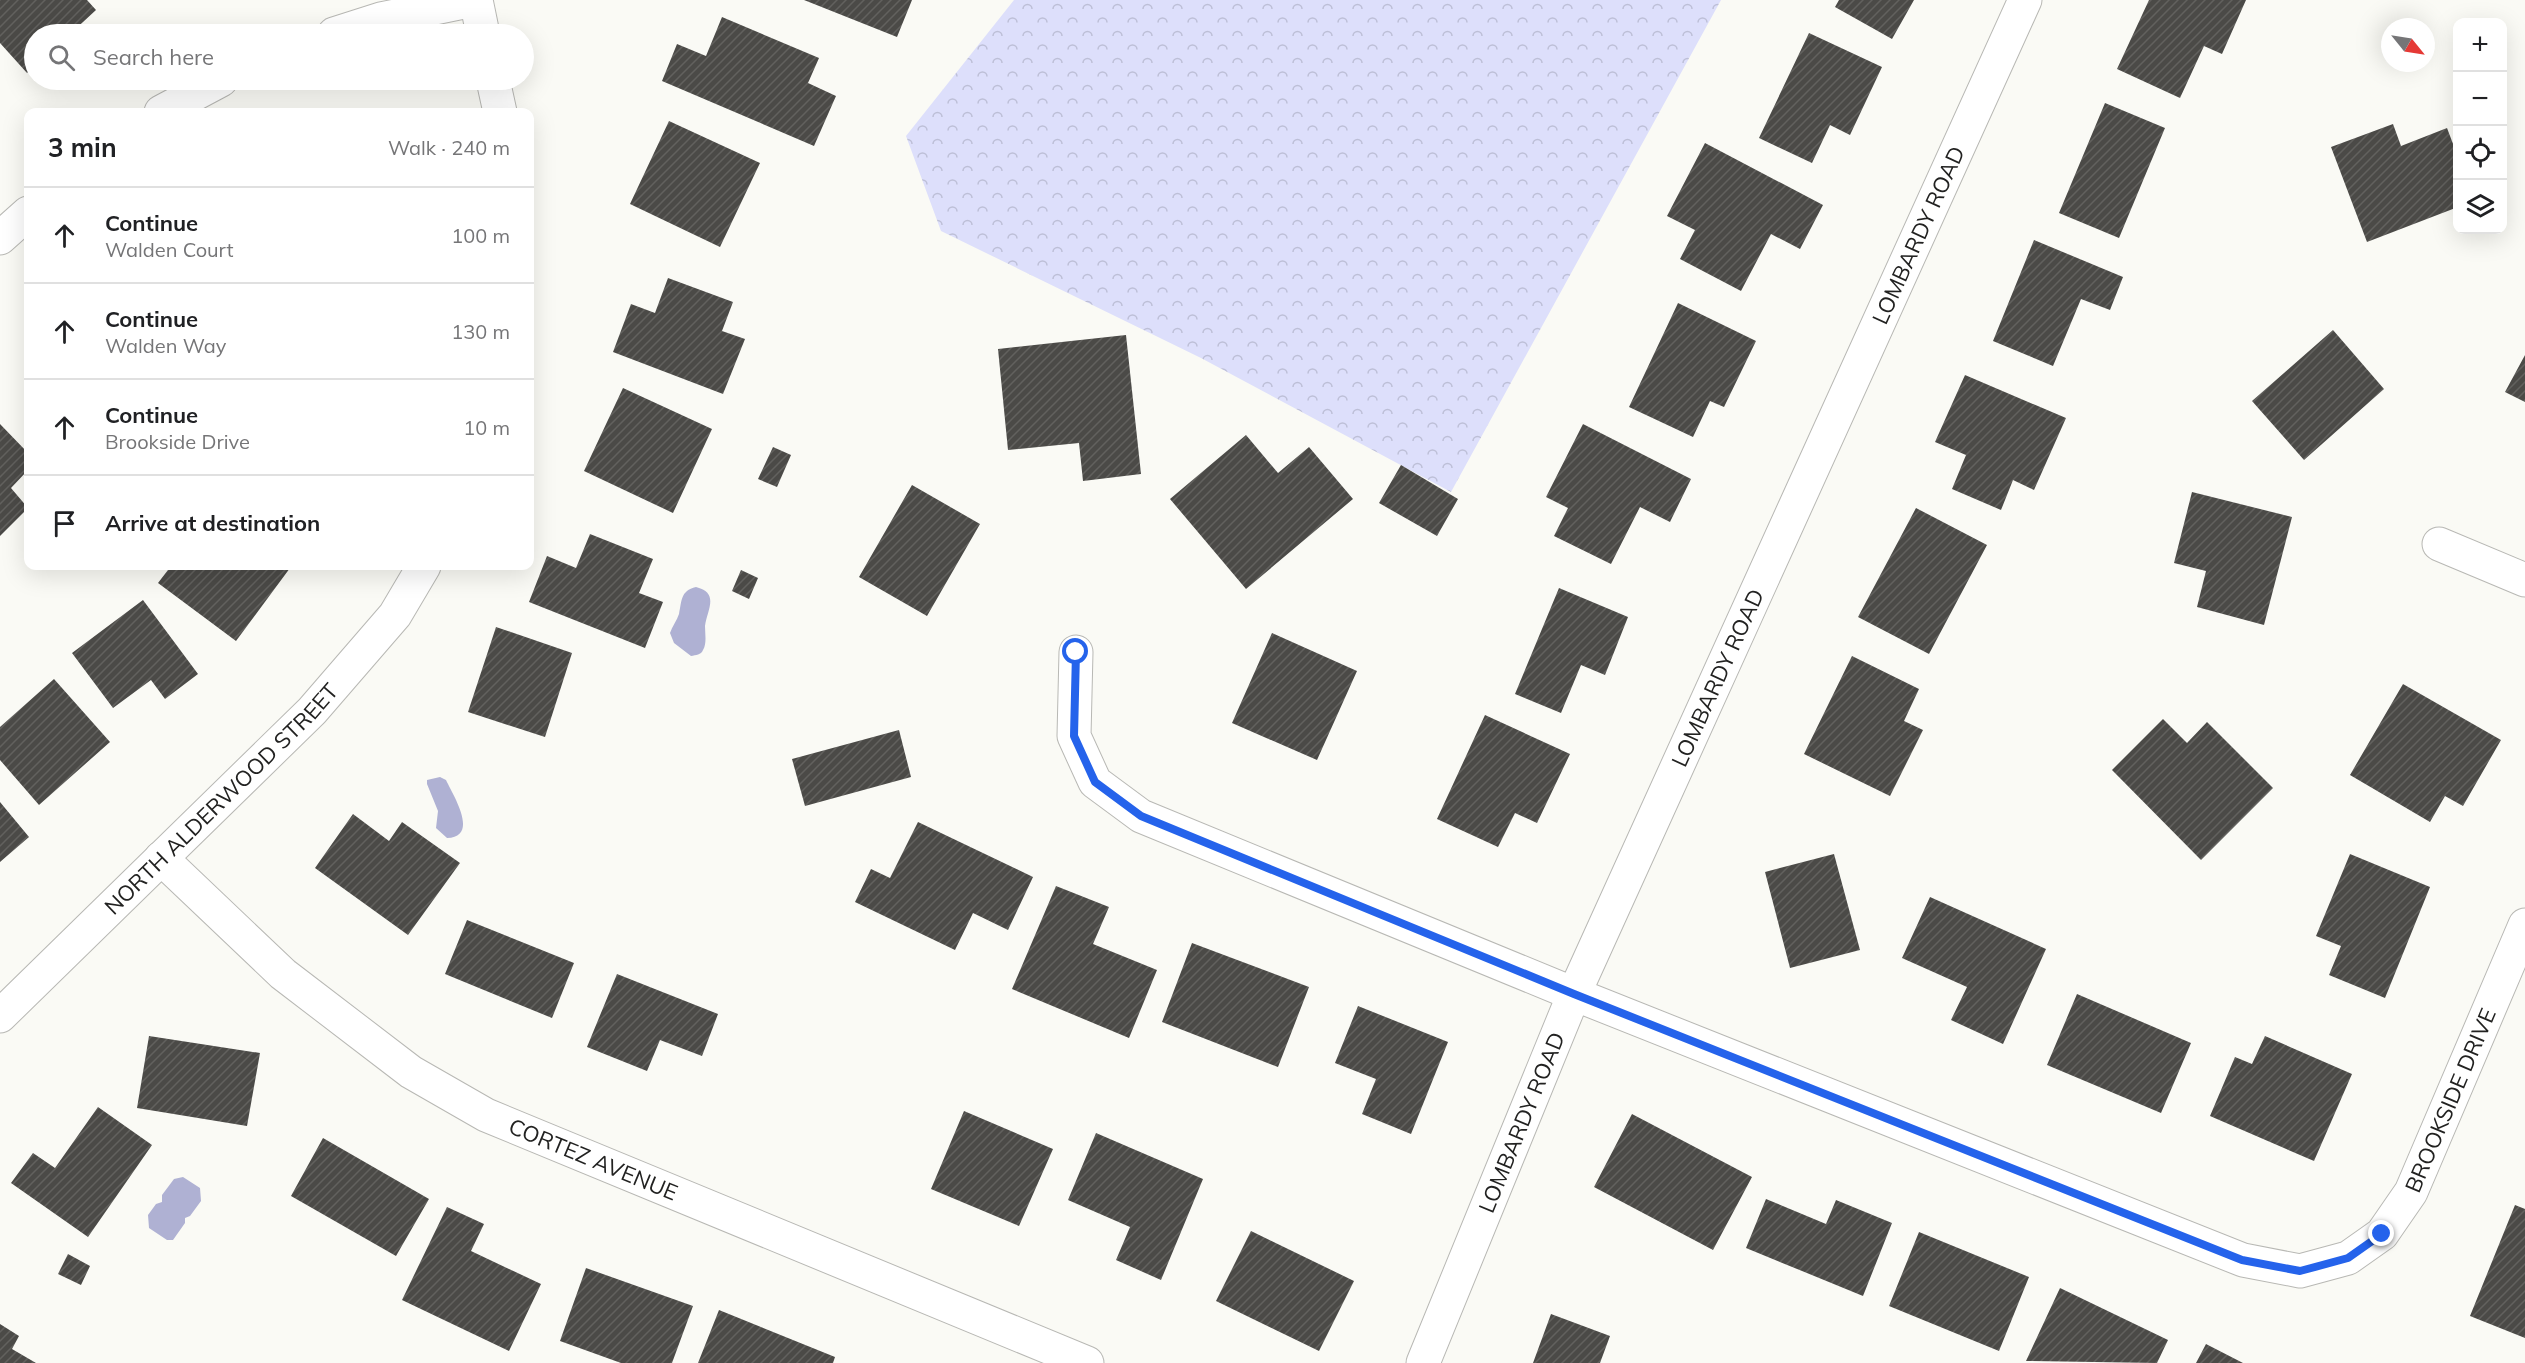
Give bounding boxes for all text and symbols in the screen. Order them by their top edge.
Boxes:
north arrow [2381,18,2435,72]
map controls [2453,18,2507,234]
button: + [2453,18,2507,72]
search box [24,24,534,90]
icon: search [45,41,78,74]
text: Search here [93,43,214,71]
button: − [2453,72,2507,126]
button: locate [2453,126,2507,180]
text: 3 min [48,131,117,164]
text: Walk · 240 m [388,135,510,160]
street label: LOMBARDY ROAD [1866,142,1971,329]
button: layers [2453,180,2507,234]
text: Continue [105,209,198,237]
icon: ahead [48,219,81,252]
text: 100 m [451,223,510,248]
text: Walden Court [105,237,233,262]
text: Continue [105,305,198,333]
icon: ahead [48,315,81,348]
text: 130 m [451,319,510,344]
text: Walden Way [105,333,226,358]
text: Continue [105,401,198,429]
icon: ahead [48,411,81,444]
text: 10 m [463,415,510,440]
text: Brookside Drive [105,429,250,454]
icon: arrive [48,507,81,540]
text: Arrive at destination [105,509,320,537]
street label: LOMBARDY ROAD [1665,584,1770,771]
route start [1062,638,1088,664]
street label: NORTH ALDERWOOD STREET [98,677,344,920]
street label: BROOKSIDE DRIVE [2398,1004,2502,1197]
street label: LOMBARDY ROAD [1472,1028,1571,1217]
street label: CORTEZ AVENUE [505,1112,682,1207]
route end [2368,1220,2394,1246]

